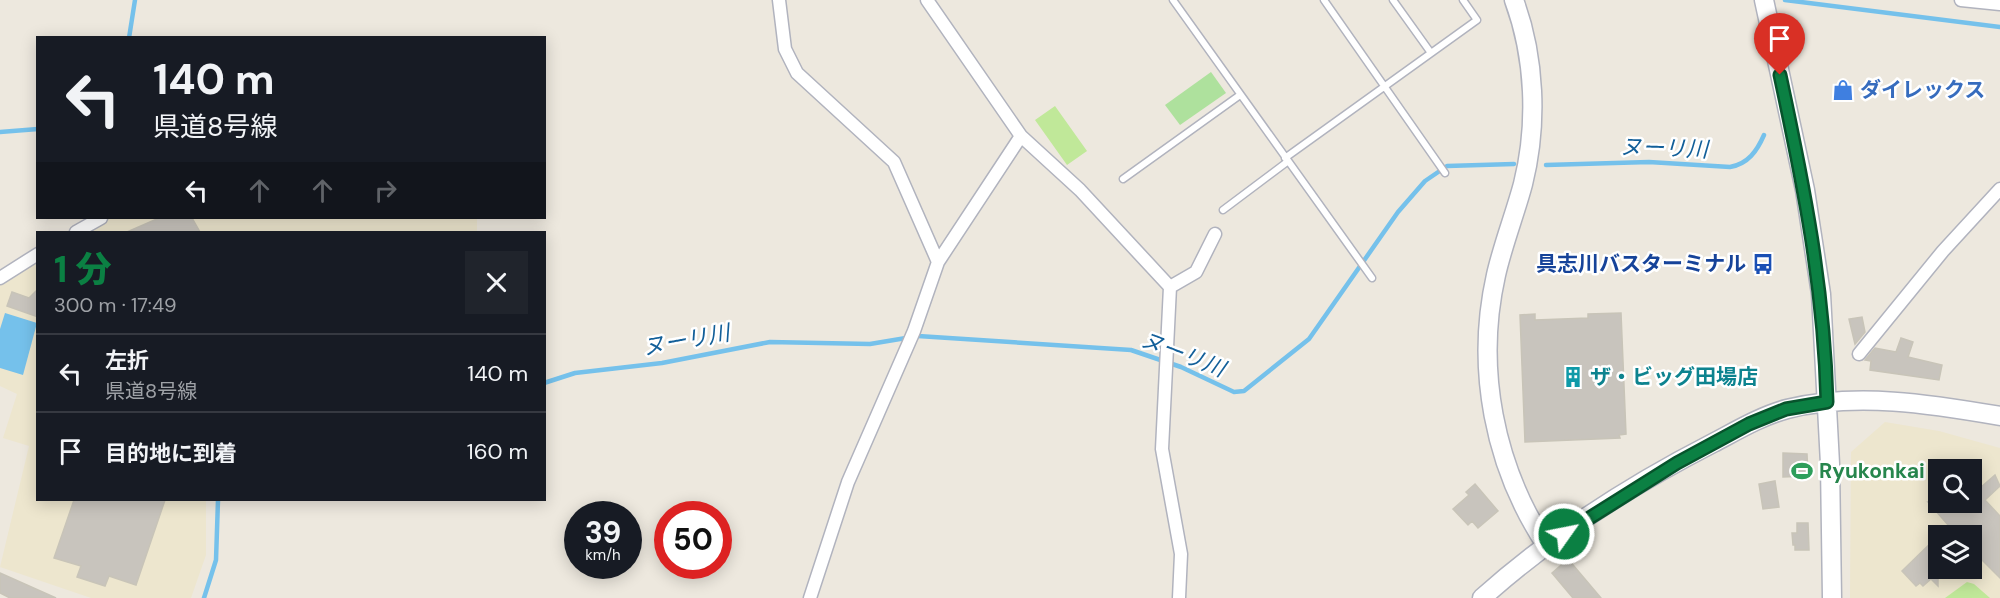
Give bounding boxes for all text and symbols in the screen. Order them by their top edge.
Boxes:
pin [1754,13,1805,75]
icon: arrive [1763,22,1796,55]
text: 140 m [153,52,275,107]
icon: left [54,60,132,138]
place label: ダイレックス [1860,76,1985,104]
shop icon: ダイレックス [1831,78,1855,102]
text: 県道8号線 [153,109,277,144]
water label: ヌーリ川 [1620,132,1710,164]
icon: left [180,174,213,207]
icon: ahead [243,174,276,207]
icon: ahead [306,174,339,207]
icon: right [369,174,402,207]
text: 1 分 [54,246,112,293]
place label: 具志川バスターミナル [1536,250,1746,278]
button: close [465,251,528,314]
bus stop icon: 具志川バスターミナル [1751,252,1775,276]
text: 300 m · 17:49 [54,292,177,318]
water label: ヌーリ川 [640,318,734,362]
water label: ヌーリ川 [1137,325,1231,384]
text: 左折 [105,346,149,375]
icon: left [54,357,87,390]
text: 140 m [467,359,528,388]
place label: ザ・ビッグ田場店 [1590,363,1758,391]
building icon: ザ・ビッグ田場店 [1561,365,1585,389]
text: 県道8号線 [105,378,197,404]
icon: arrive [54,435,87,468]
text: 160 m [467,437,528,466]
text: 目的地に到着 [105,439,237,468]
place label: Ryukonkai [1819,457,1925,485]
sports icon: Ryukonkai [1790,459,1814,483]
map controls [1928,459,1982,579]
button: search [1928,459,1982,513]
speed limit sign: 50 [654,501,732,579]
position arrow [1532,502,1596,566]
text: 39 [585,513,621,552]
button: layers [1928,525,1982,579]
text: km/h [585,545,621,565]

